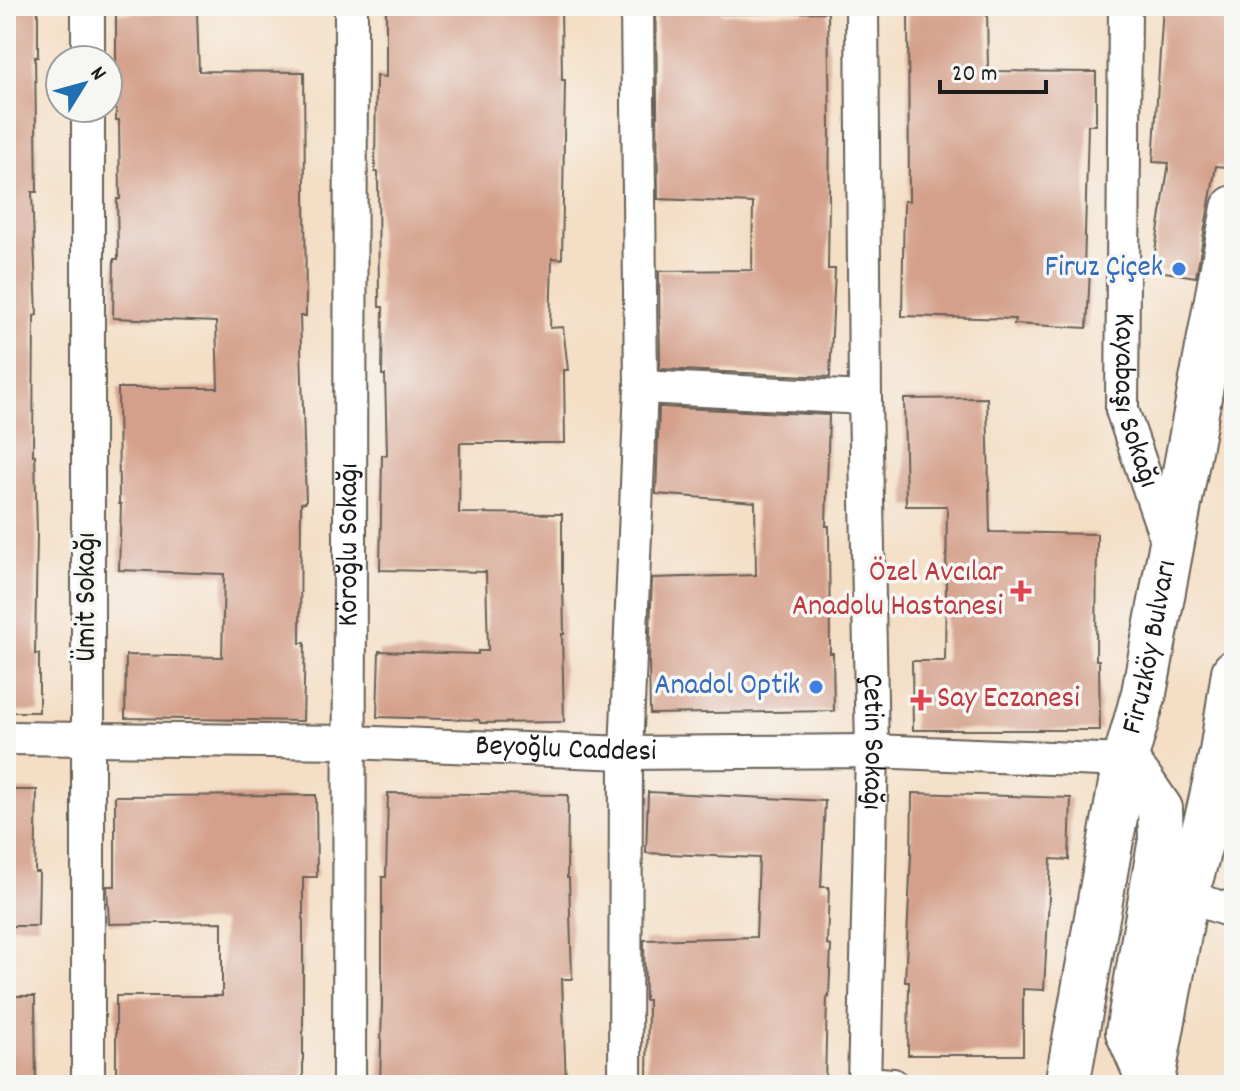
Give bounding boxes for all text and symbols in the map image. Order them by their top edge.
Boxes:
north arrow [44,44,124,124]
scale bar [940,44,1046,94]
text: 20 m [952,58,998,92]
text: N [82,60,113,88]
place label: Firuz Çiçek [1045,248,1163,291]
marker: Firuz Çiçek [1170,260,1188,278]
street label: Kayabaşı Sokağı [1100,313,1169,494]
street label: Köroğlu Sokağı [328,463,372,627]
street label: Ümit Sokağı [67,532,110,662]
place label: Özel Avcılar Anadolu Hastanesi [792,553,1003,630]
street label: Firuzköy Bulvarı [1112,557,1190,739]
marker: Özel Avcılar Anadolu Hastanesi [1010,580,1032,602]
place label: Anadol Optik [654,666,800,709]
street label: Çetin Sokağı [849,673,894,810]
marker: Anadol Optik [807,678,825,696]
place label: Say Eczanesi [937,679,1080,722]
marker: Say Eczanesi [912,691,930,709]
street label: Beyoğlu Caddesi [474,726,657,775]

